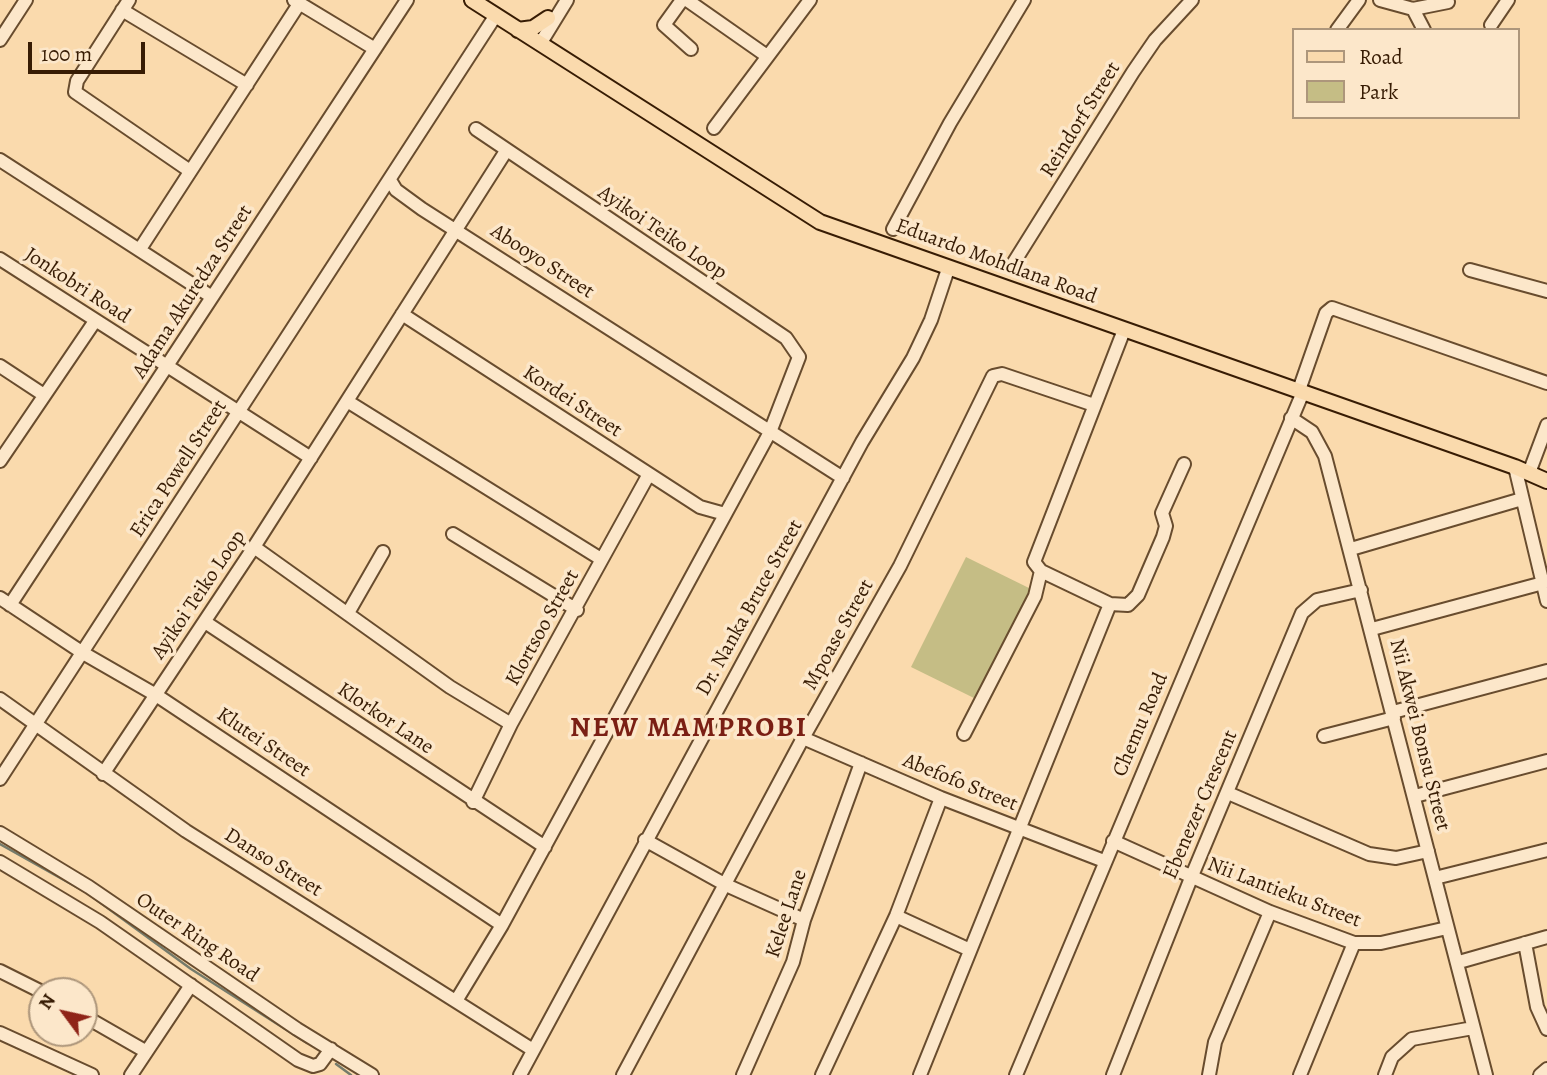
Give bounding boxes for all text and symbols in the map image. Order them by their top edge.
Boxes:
scale bar [32,28,149,72]
legend [1292,28,1519,119]
text: 100 m [41,40,92,68]
text: Road [1359,43,1403,71]
street label: Reindorf Street [1035,58,1127,182]
text: Park [1359,78,1398,106]
street label: Ayikoi Teiko Loop [593,180,731,286]
street label: Adama Akuredza Street [127,201,259,383]
street label: Eduardo Mohdlana Road [892,214,1100,310]
street label: Abooyo Street [485,219,599,305]
street label: Jonkobri Road [19,242,135,330]
street label: Kordei Street [518,361,626,443]
street label: Erica Powell Street [125,395,233,543]
street label: Dr. Nanka Bruce Street [691,516,809,700]
street label: Ayikoi Teiko Loop [146,526,252,664]
street label: Klortsoo Street [501,566,585,690]
street label: Mpoase Street [798,575,880,695]
street label: Nii Akwei Bonsu Street [1383,636,1455,834]
street label: Chemu Road [1108,669,1174,781]
street label: Klorkor Lane [332,678,438,760]
street label: Klutei Street [211,702,315,784]
district label: NEW MAMPROBI [572,712,806,746]
street label: Ebenezer Crescent [1158,727,1244,883]
street label: Abefofo Street [899,749,1021,817]
street label: Danso Street [219,823,327,903]
street label: Nii Lantieku Street [1204,852,1364,934]
street label: Kelee Lane [761,867,813,961]
street label: Outer Ring Road [131,888,263,988]
north arrow [28,977,98,1047]
text: N [32,989,62,1015]

